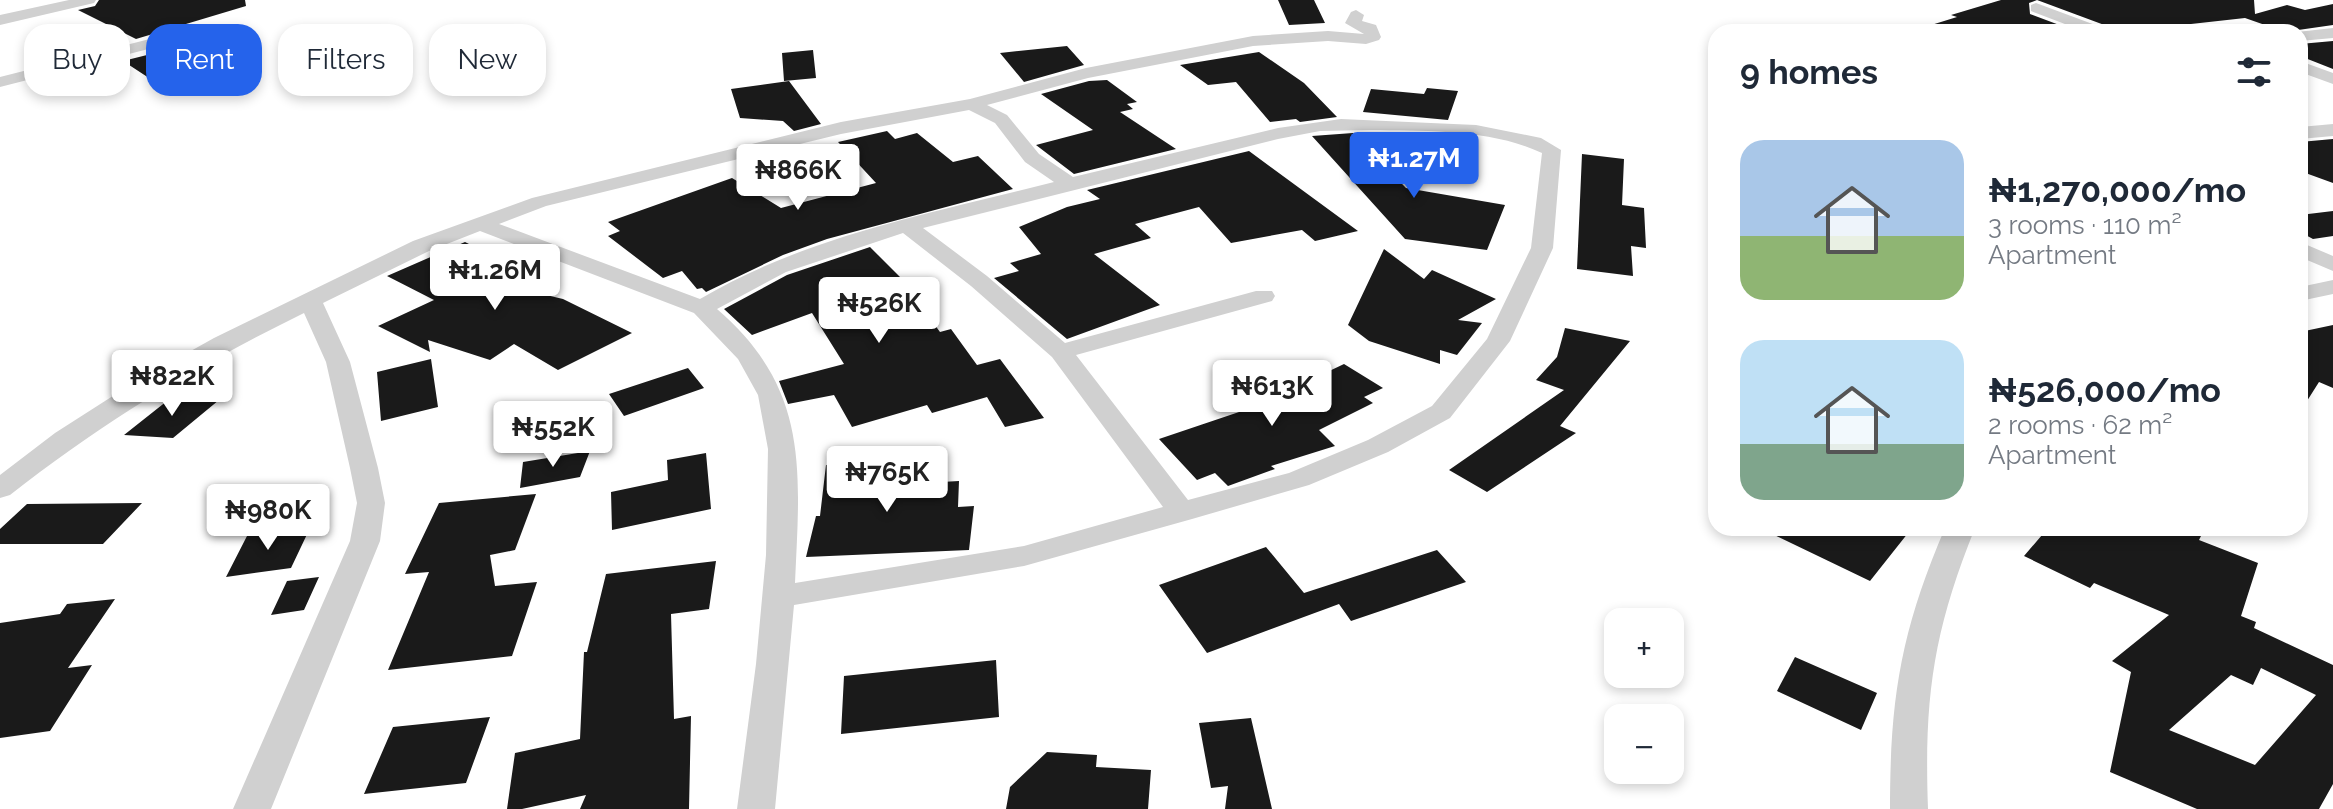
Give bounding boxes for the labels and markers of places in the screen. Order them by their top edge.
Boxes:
pin: ₦1.27M [1349,132,1479,200]
pin: ₦866K [742,144,854,212]
pin: ₦1.26M [430,244,560,312]
pin: ₦526K [823,277,935,345]
pin: ₦822K [116,350,228,418]
pin: ₦613K [1216,360,1328,428]
pin: ₦552K [497,401,609,469]
pin: ₦765K [831,446,943,514]
pin: ₦980K [212,484,324,552]

